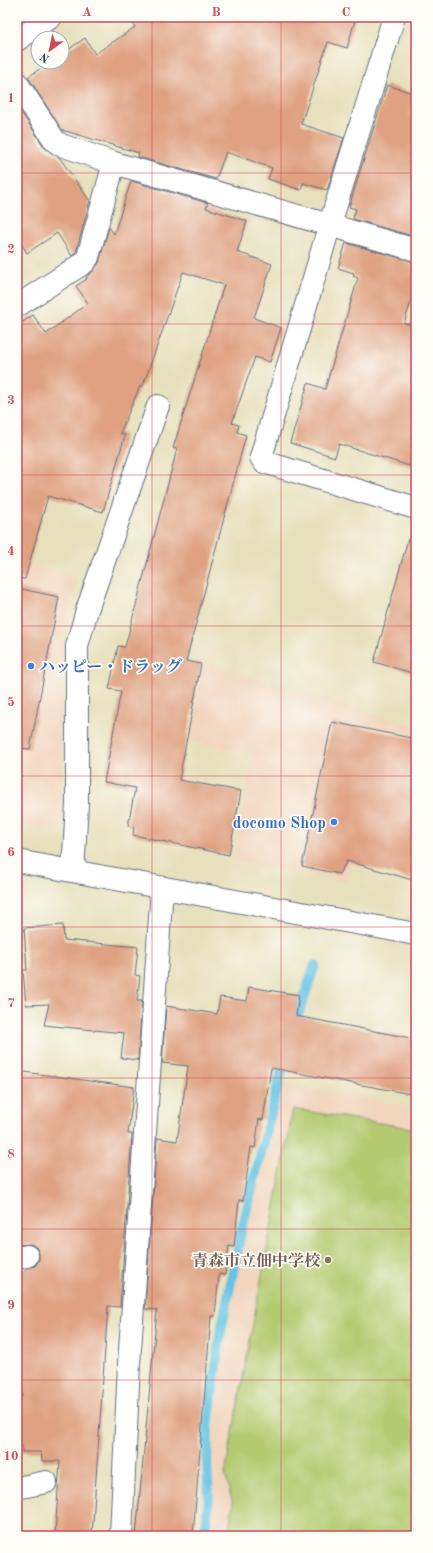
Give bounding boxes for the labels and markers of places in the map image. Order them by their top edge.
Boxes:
place label: ハッピー・ドラッグ [39,658,182,676]
marker: ハッピー・ドラッグ [26,661,36,671]
place label: docomo Shop [233,816,326,832]
marker: docomo Shop [329,817,339,827]
place label: 青森市立佃中学校 [192,1252,321,1270]
marker: 青森市立佃中学校 [323,1255,333,1265]

